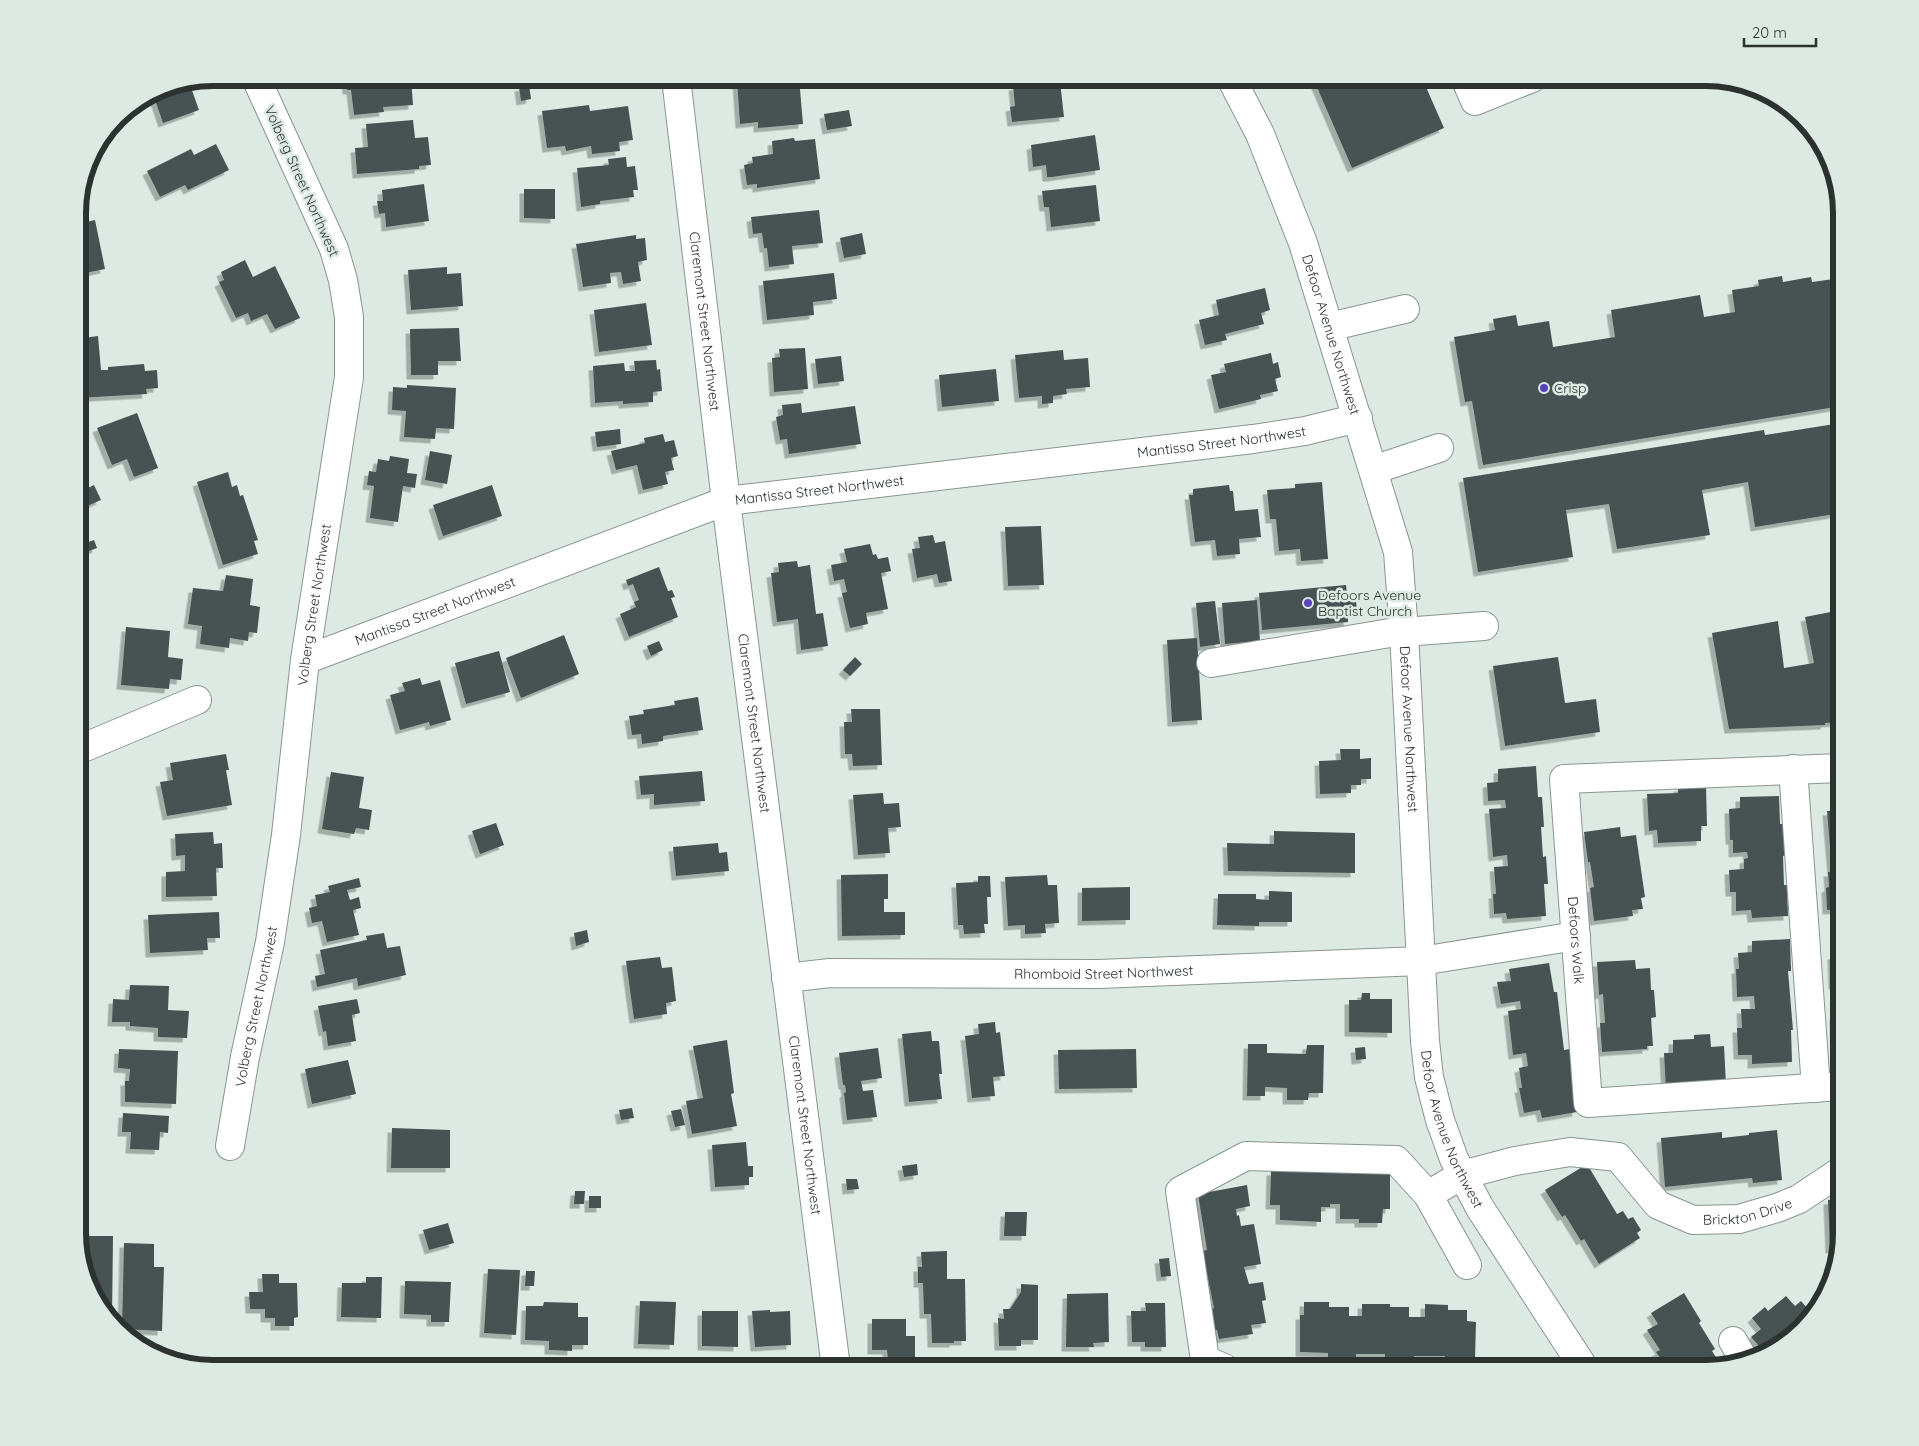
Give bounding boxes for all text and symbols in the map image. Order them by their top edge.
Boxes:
scale bar [1744,15,1816,47]
text: 20 m [1752,23,1787,42]
street label: Volberg Street Northwest [261,103,344,260]
street label: Claremont Street Northwest [685,231,724,412]
street label: Defoor Avenue Northwest [1298,252,1364,417]
place label: Crisp [1554,379,1587,397]
marker: Crisp [1538,382,1550,394]
street label: Mantissa Street Northwest [1136,422,1307,462]
street label: Mantissa Street Northwest [734,471,905,509]
street label: Volberg Street Northwest [293,522,335,687]
street label: Mantissa Street Northwest [352,572,518,649]
place label: Defoors Avenue Baptist Church [1318,586,1421,620]
marker: Defoors Avenue Baptist Church [1302,597,1314,609]
street label: Claremont Street Northwest [734,633,775,814]
street label: Defoor Avenue Northwest [1396,645,1422,813]
street label: Defoors Walk [1564,896,1588,985]
street label: Volberg Street Northwest [231,925,281,1088]
street label: Rhomboid Street Northwest [1014,961,1194,983]
street label: Claremont Street Northwest [785,1034,825,1216]
street label: Defoor Avenue Northwest [1417,1049,1487,1211]
street label: Brickton Drive [1703,1194,1795,1229]

